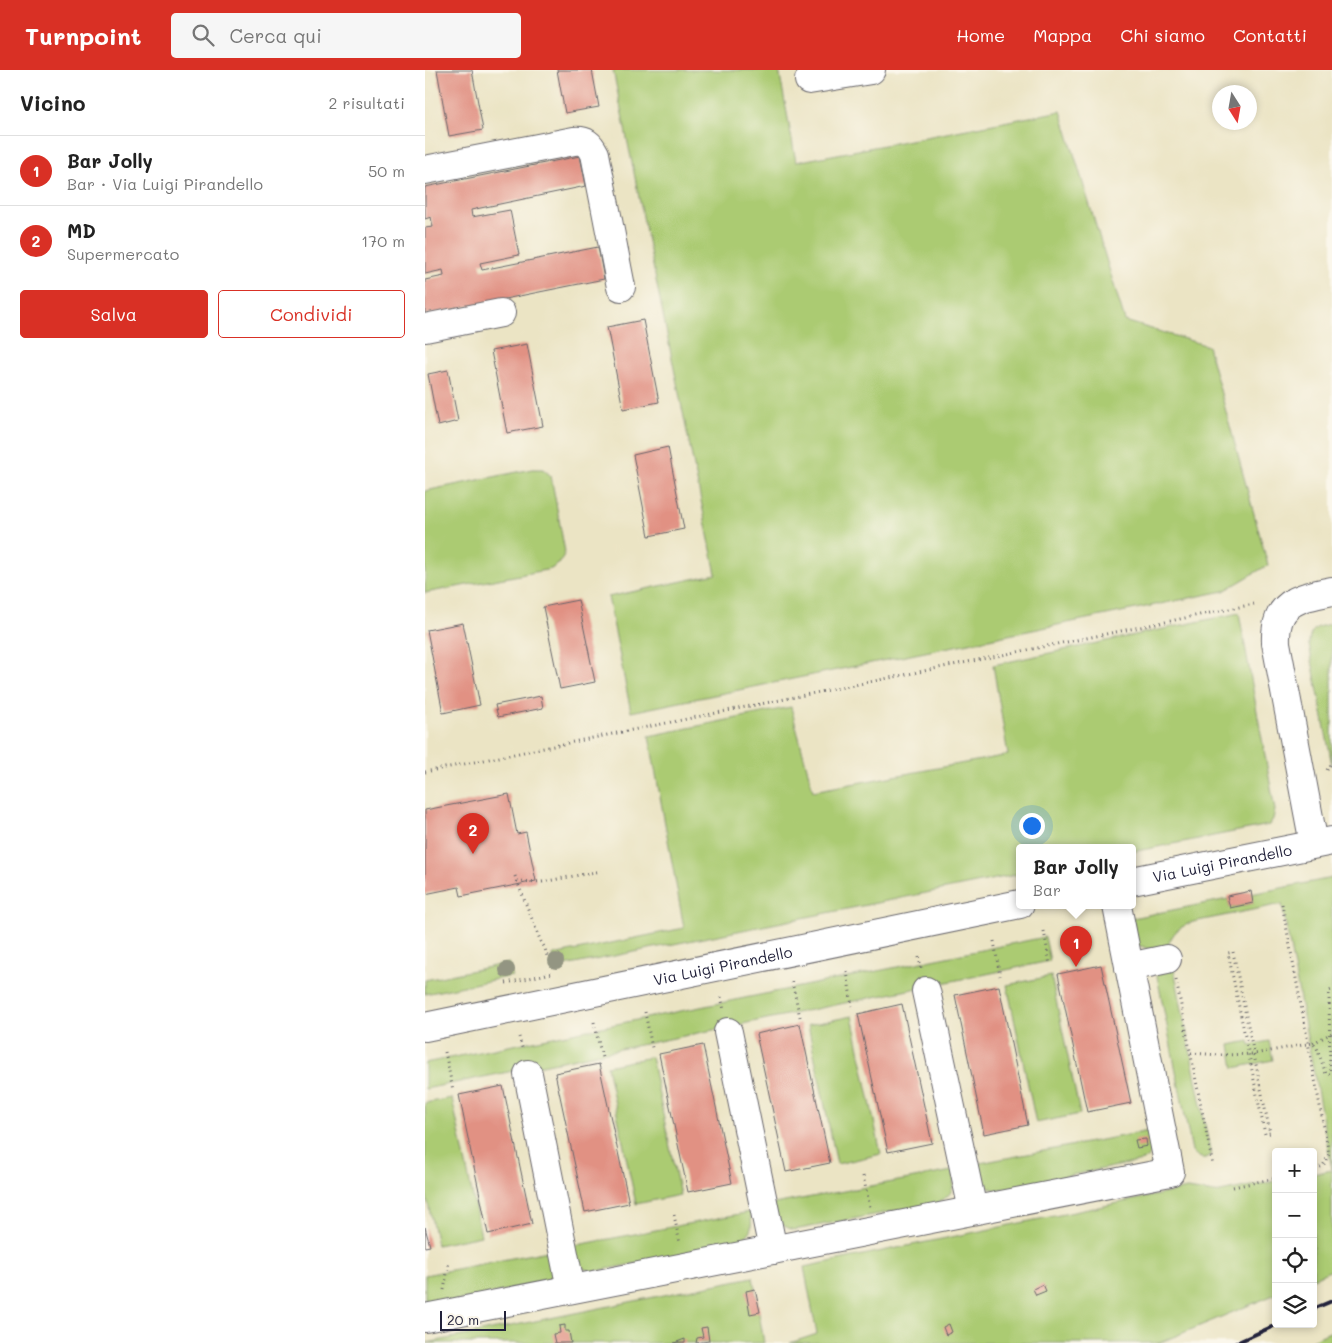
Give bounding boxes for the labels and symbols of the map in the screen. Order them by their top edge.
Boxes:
north arrow [1212,85,1257,130]
pin: 2 [457,813,489,854]
your location [1019,813,1045,839]
street label: Via Luigi Pirandello [1151,839,1294,887]
pin: 1 [1060,926,1092,967]
street label: Via Luigi Pirandello [651,941,794,990]
scale bar [440,1308,506,1331]

